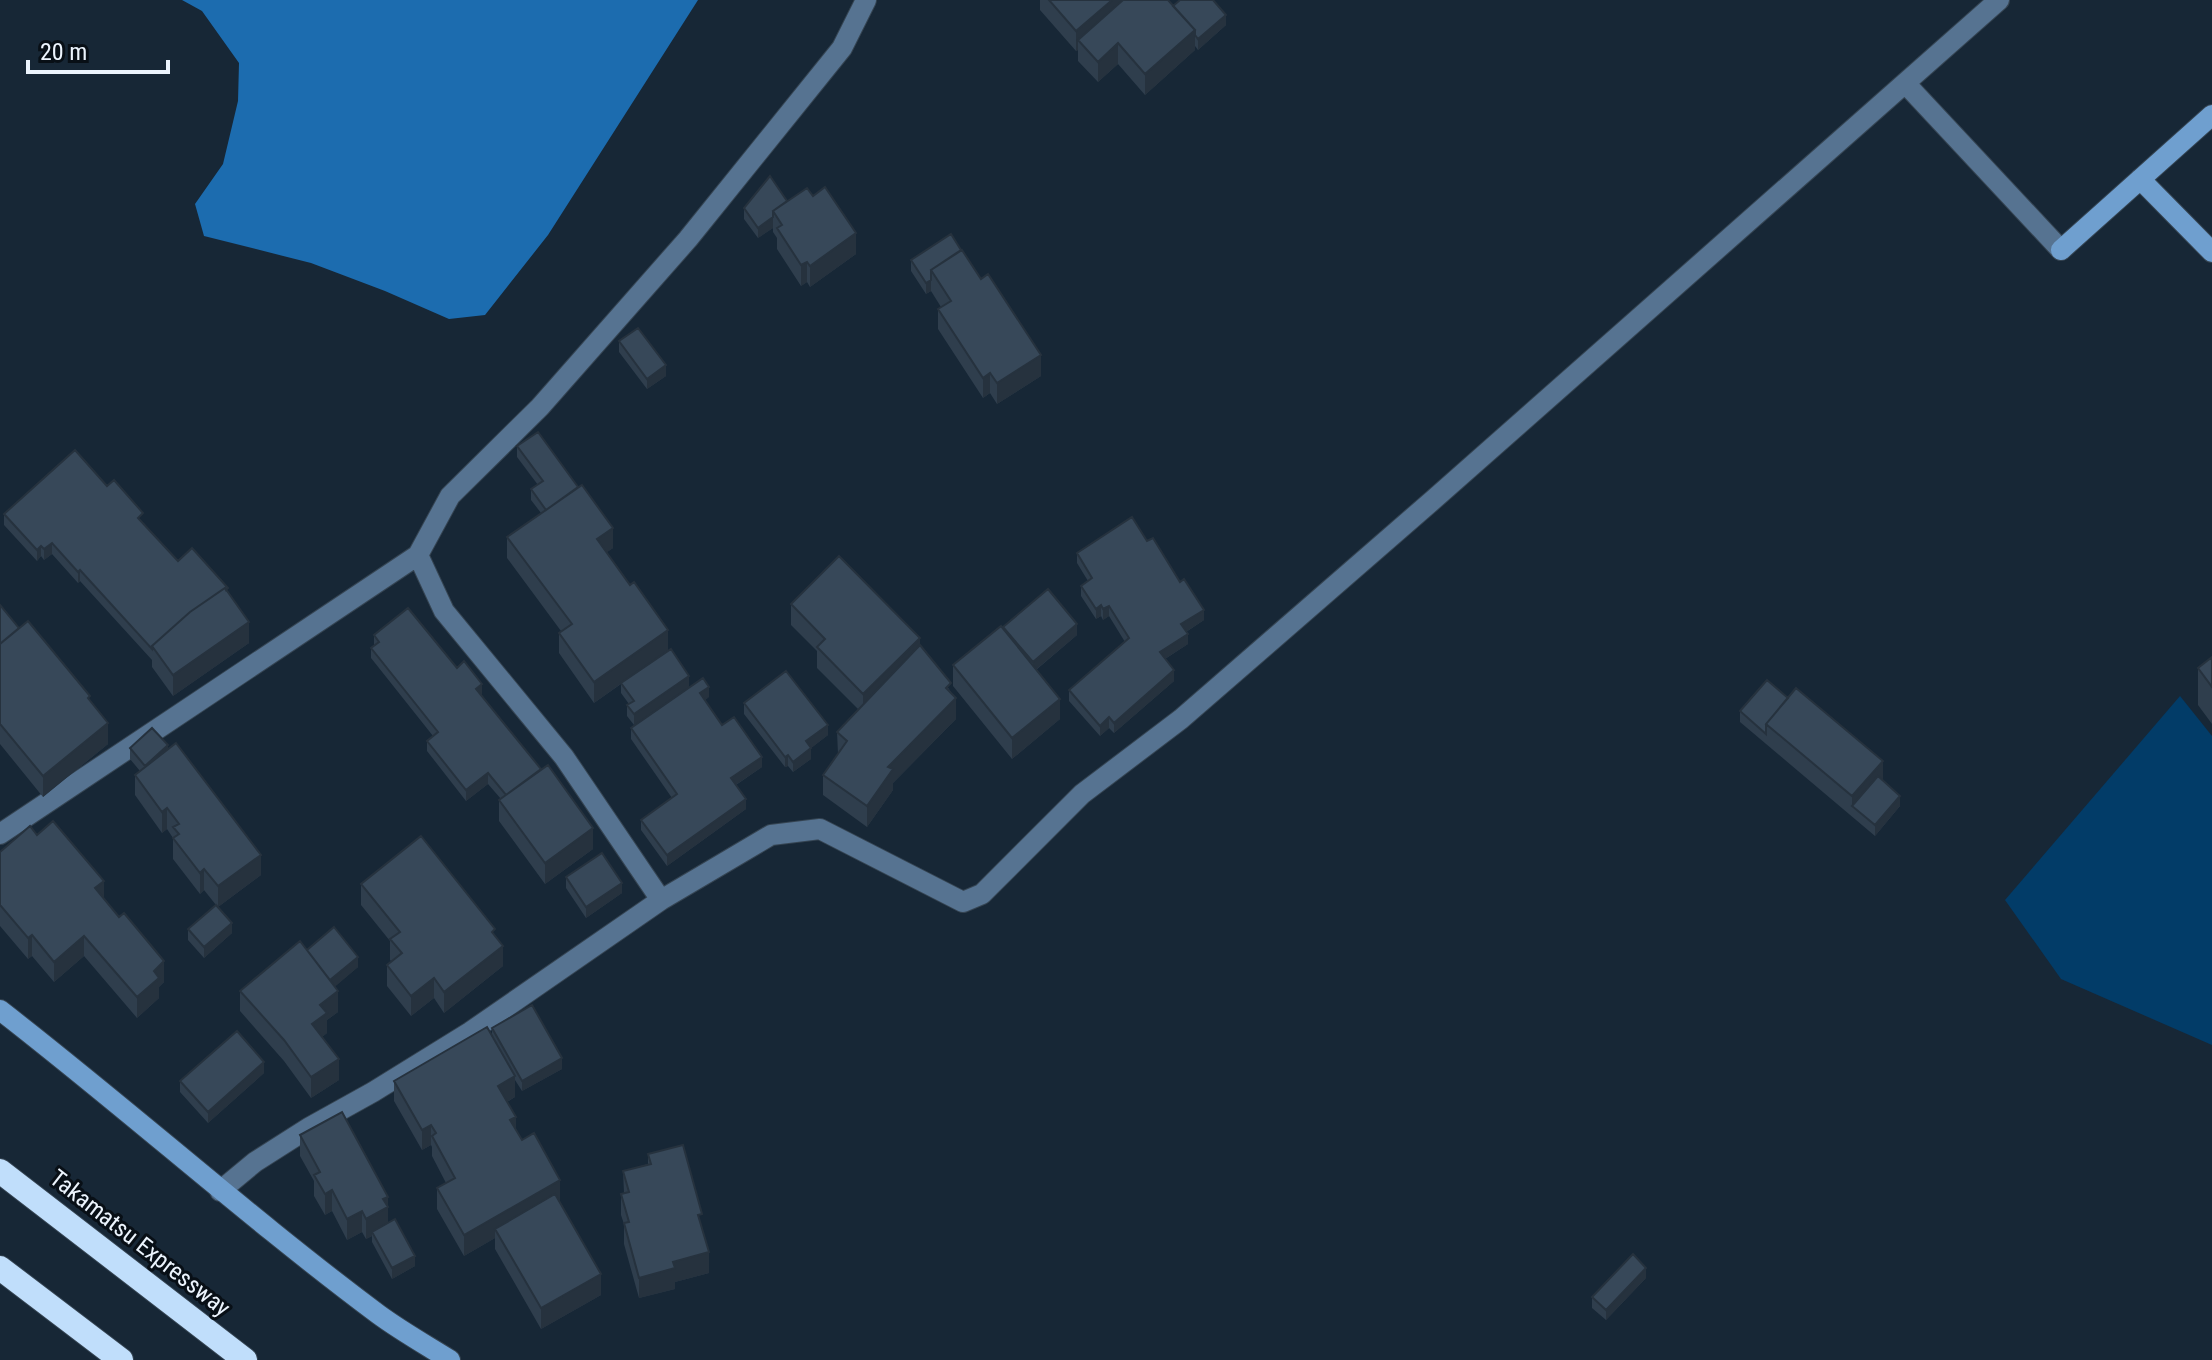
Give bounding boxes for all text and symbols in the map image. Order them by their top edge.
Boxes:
scale bar [28,24,168,74]
text: 20 m [40,38,87,66]
street label: Takamatsu Expressway [44,1164,236,1322]

